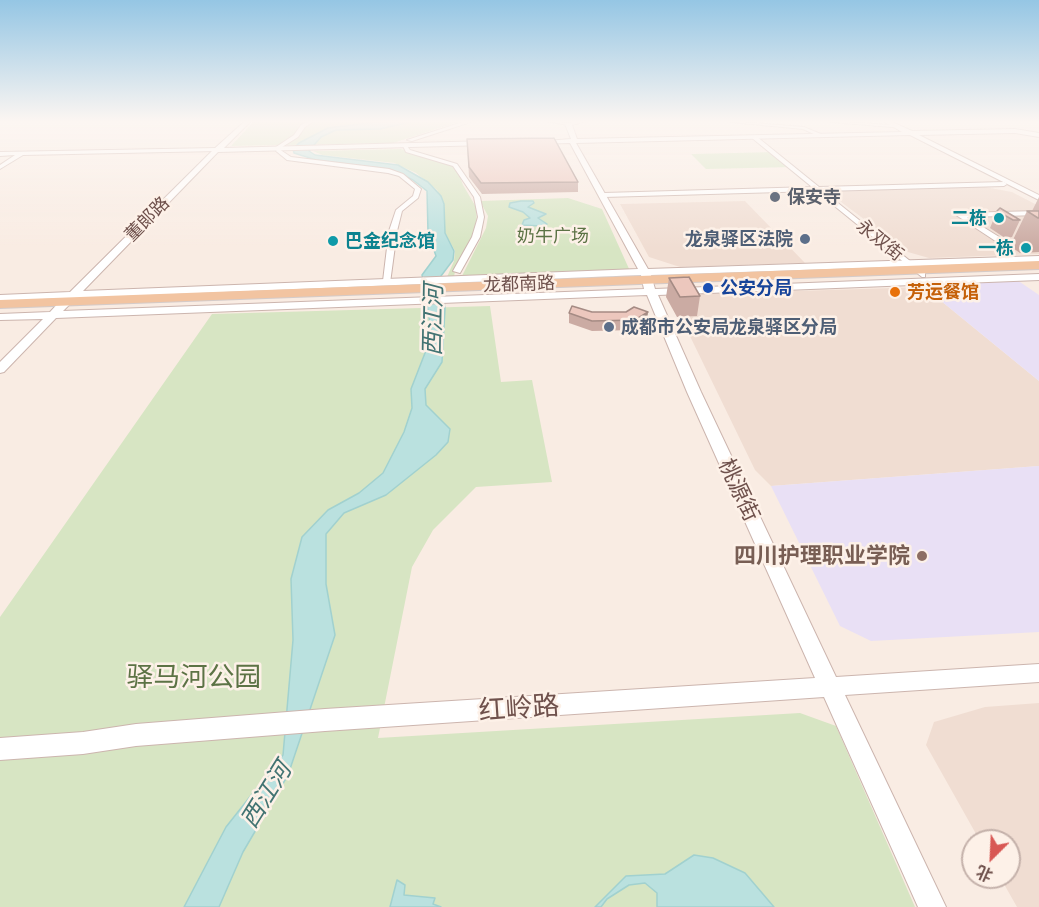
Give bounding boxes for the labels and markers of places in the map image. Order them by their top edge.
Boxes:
place label: 保安寺 [787,186,841,208]
marker: 保安寺 [768,190,782,204]
place label: 二栋 [951,207,987,229]
marker: 二栋 [992,211,1006,225]
place label: 龙泉驿区法院 [685,228,793,250]
place label: 巴金纪念馆 [345,230,435,252]
marker: 龙泉驿区法院 [798,232,812,246]
marker: 巴金纪念馆 [326,234,340,248]
place label: 一栋 [978,237,1014,259]
marker: 一栋 [1019,241,1033,255]
place label: 公安分局 [720,277,792,299]
marker: 公安分局 [701,281,715,295]
place label: 芳运餐馆 [907,281,979,303]
marker: 芳运餐馆 [888,285,902,299]
place label: 成都市公安局龙泉驿区分局 [621,316,837,338]
marker: 成都市公安局龙泉驿区分局 [602,320,616,334]
place label: 四川护理职业学院 [734,543,910,569]
marker: 四川护理职业学院 [915,549,929,563]

